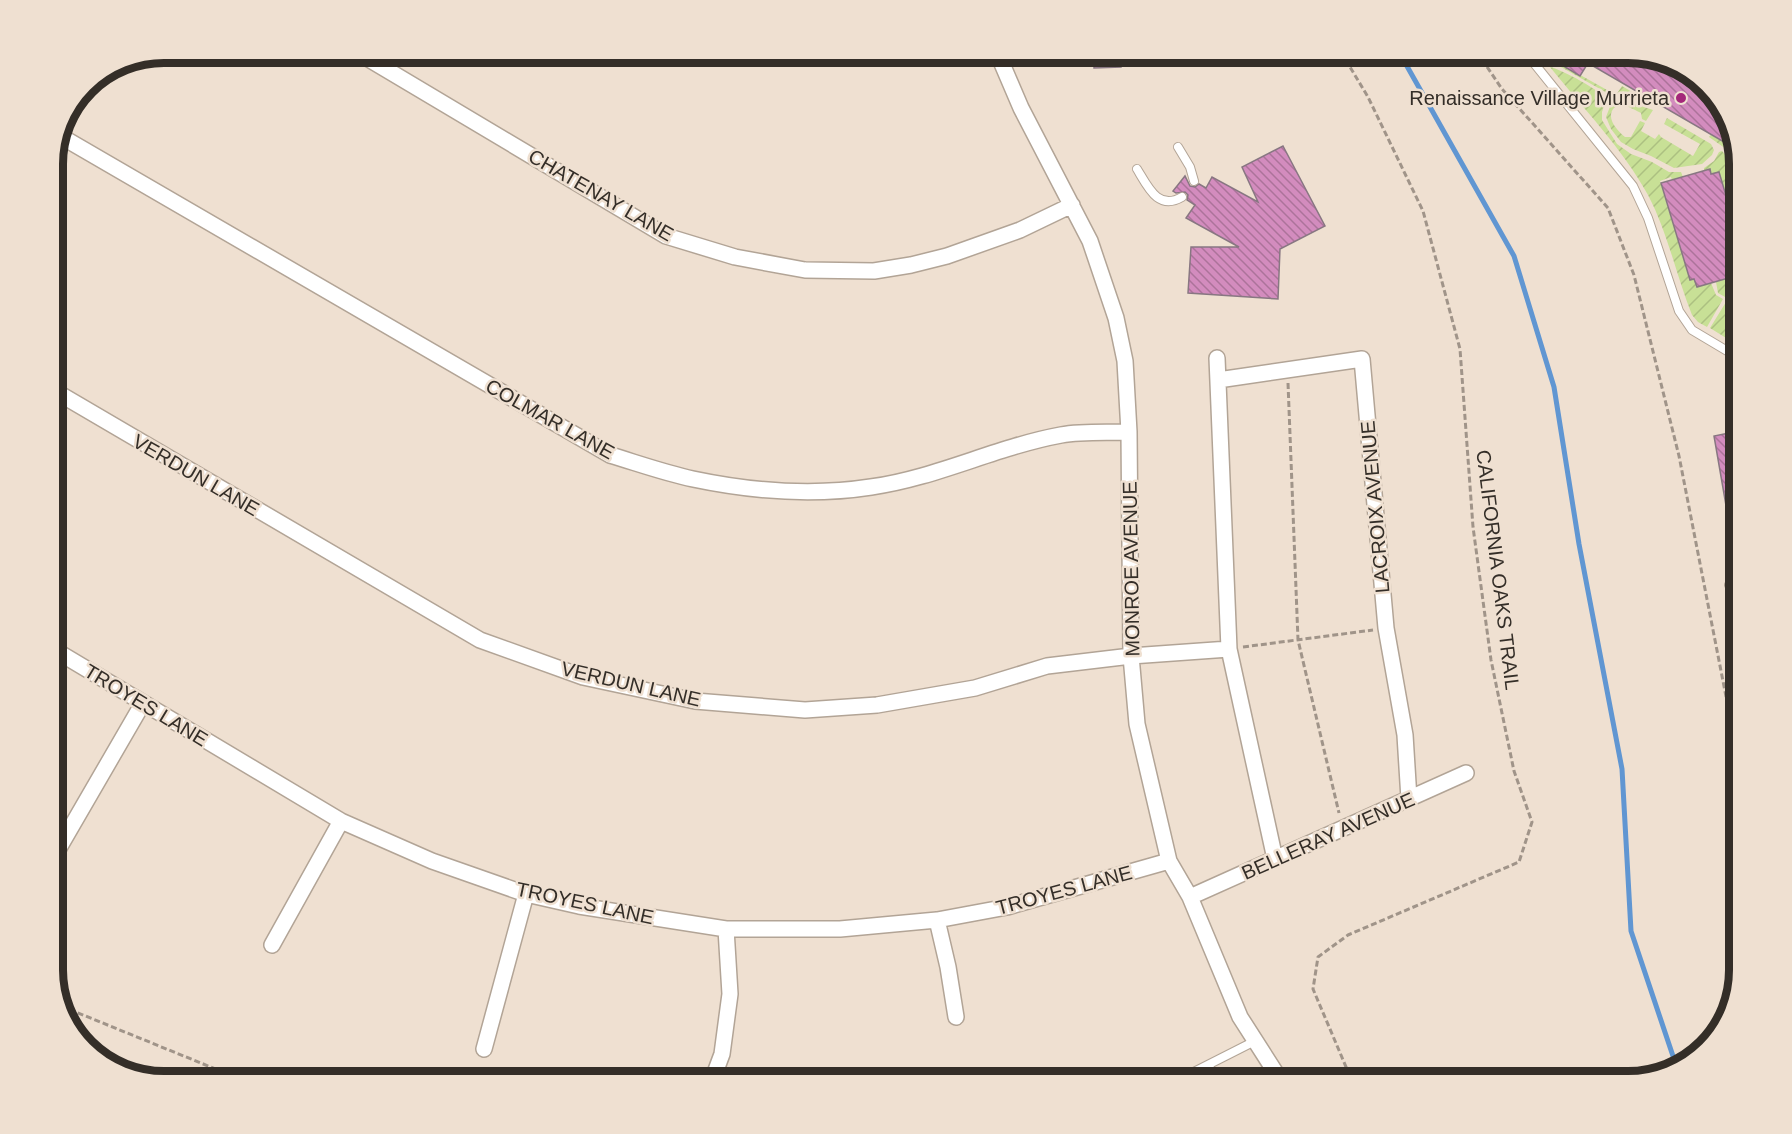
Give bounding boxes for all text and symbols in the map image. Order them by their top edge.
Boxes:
place label: Renaissance Village Murrieta [1409,87,1670,109]
marker: Renaissance Village Murrieta [1674,91,1688,105]
street label: CHATENAY LANE [525,145,677,245]
street label: COLMAR LANE [482,375,618,463]
street label: LACROIX AVENUE [1357,420,1393,594]
street label: VERDUN LANE [129,430,263,520]
street label: CALIFORNIA OAKS TRAIL [1472,449,1524,691]
street label: MONROE AVENUE [1118,481,1144,657]
street label: VERDUN LANE [559,657,703,711]
street label: TROYES LANE [80,660,212,750]
street label: BELLERAY AVENUE [1238,788,1418,884]
street label: TROYES LANE [994,861,1134,919]
street label: TROYES LANE [514,878,656,928]

